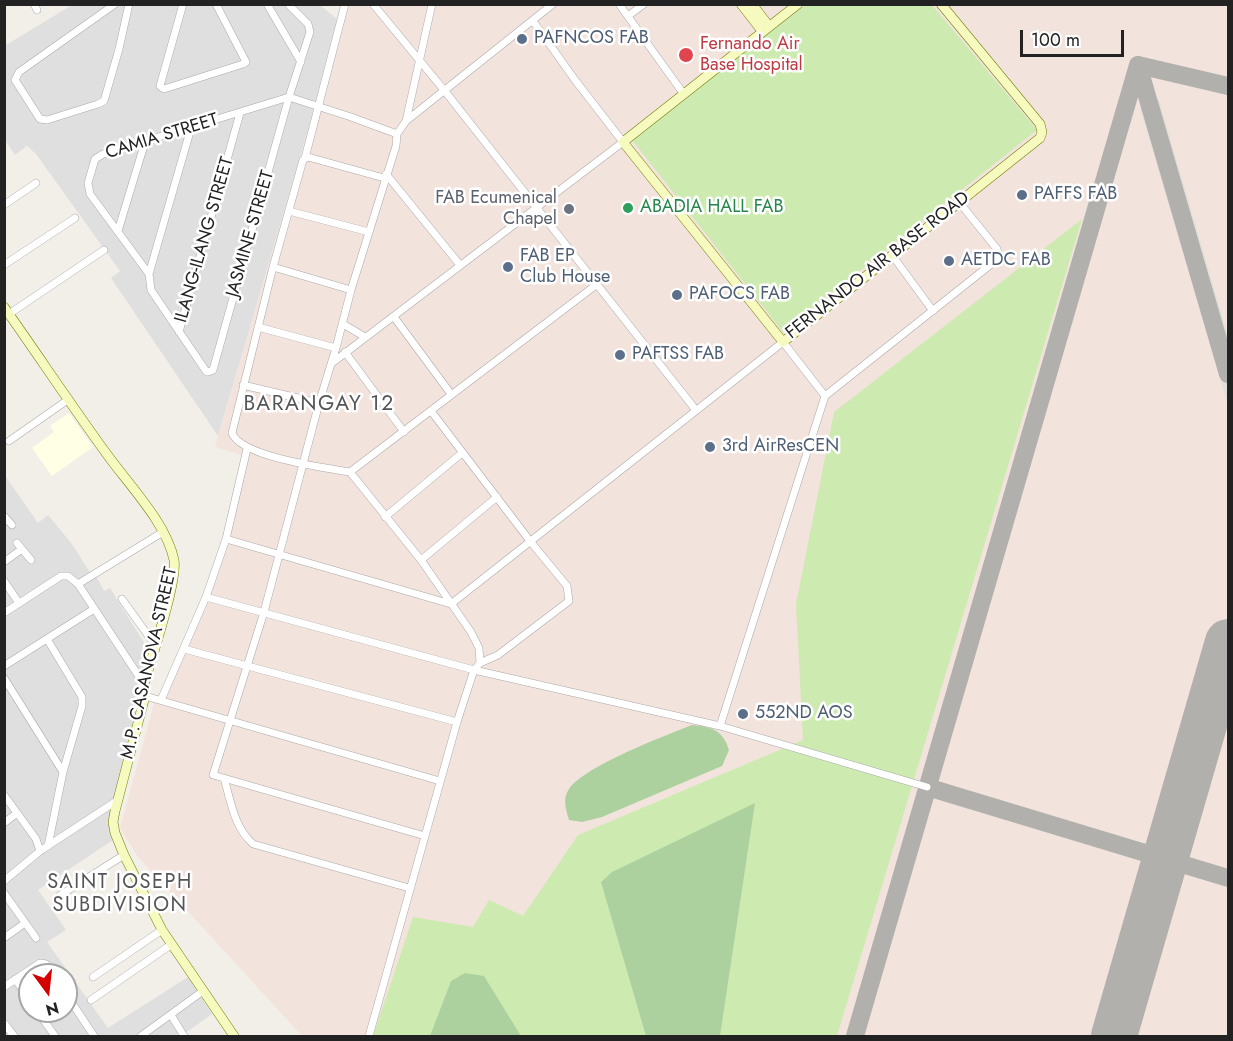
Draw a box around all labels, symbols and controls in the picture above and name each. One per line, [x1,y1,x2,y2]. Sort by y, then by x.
scale bar [1023,18,1126,56]
text: 100 m [1031,27,1080,53]
place label: PAFNCOS FAB [534,28,649,50]
marker: PAFNCOS FAB [515,32,529,46]
place label: Fernando Air Base Hospital [700,34,803,76]
marker: Fernando Air Base Hospital [677,46,695,64]
street label: CAMIA STREET [103,110,221,164]
street label: ILANG-ILANG STREET [171,155,239,325]
street label: JASMINE STREET [223,168,279,300]
place label: PAFFS FAB [1034,184,1117,206]
place label: FAB Ecumenical Chapel [435,188,557,230]
street label: FERNANDO AIR BASE ROAD [782,188,974,344]
marker: PAFFS FAB [1015,188,1029,202]
place label: ABADIA HALL FAB [640,197,783,219]
marker: ABADIA HALL FAB [621,201,635,215]
marker: FAB Ecumenical Chapel [562,202,576,216]
place label: FAB EP Club House [520,246,610,288]
place label: AETDC FAB [961,250,1051,272]
marker: AETDC FAB [942,254,956,268]
marker: FAB EP Club House [501,260,515,274]
place label: PAFOCS FAB [689,284,790,306]
marker: PAFOCS FAB [670,288,684,302]
place label: PAFTSS FAB [632,344,724,366]
marker: PAFTSS FAB [613,348,627,362]
district label: BARANGAY 12 [243,392,395,418]
place label: 3rd AirResCEN [722,436,839,458]
marker: 3rd AirResCEN [703,440,717,454]
street label: M.P. CASANOVA STREET [117,565,183,761]
place label: 552ND AOS [755,703,853,725]
marker: 552ND AOS [736,707,750,721]
district label: SAINT JOSEPH SUBDIVISION [47,871,193,918]
north arrow [18,963,78,1023]
text: N [43,996,61,1022]

